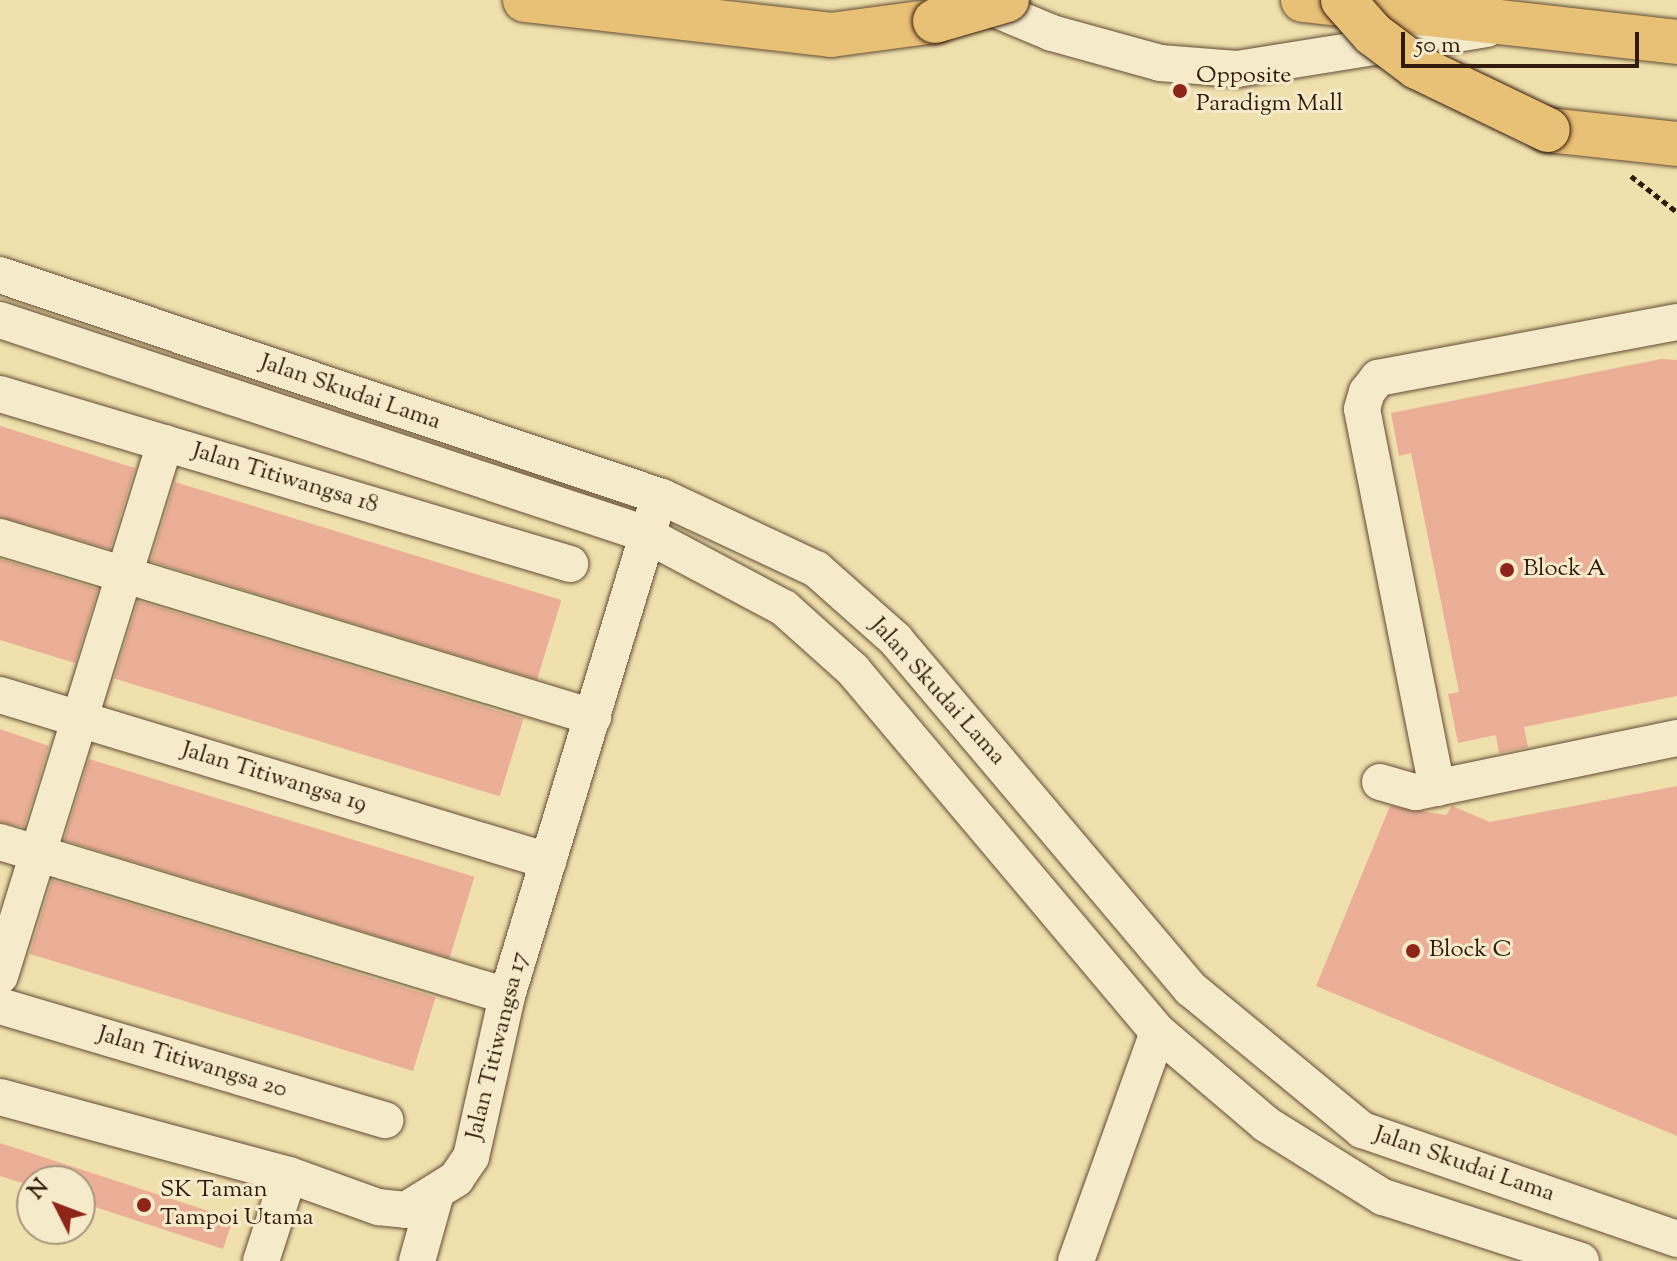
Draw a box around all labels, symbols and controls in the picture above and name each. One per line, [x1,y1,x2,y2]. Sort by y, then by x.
scale bar [1405,16,1643,66]
text: 50 m [1415,29,1461,63]
place label: Opposite Paradigm Mall [1196,63,1343,119]
marker: Opposite Paradigm Mall [1171,82,1189,100]
street label: Jalan Skudai Lama [256,349,444,437]
street label: Jalan Titiwangsa 18 [189,437,381,521]
place label: Block A [1523,556,1606,584]
marker: Block A [1498,561,1516,579]
street label: Jalan Skudai Lama [863,612,1011,772]
street label: Jalan Titiwangsa 19 [178,736,370,820]
place label: Block C [1429,937,1512,965]
marker: Block C [1404,942,1422,960]
street label: Jalan Titiwangsa 17 [461,949,535,1143]
street label: Jalan Titiwangsa 20 [94,1020,290,1106]
street label: Jalan Skudai Lama [1370,1121,1558,1209]
north arrow [16,1165,96,1245]
text: N [22,1173,57,1208]
place label: SK Taman Tampoi Utama [160,1177,314,1233]
marker: SK Taman Tampoi Utama [135,1196,153,1214]

